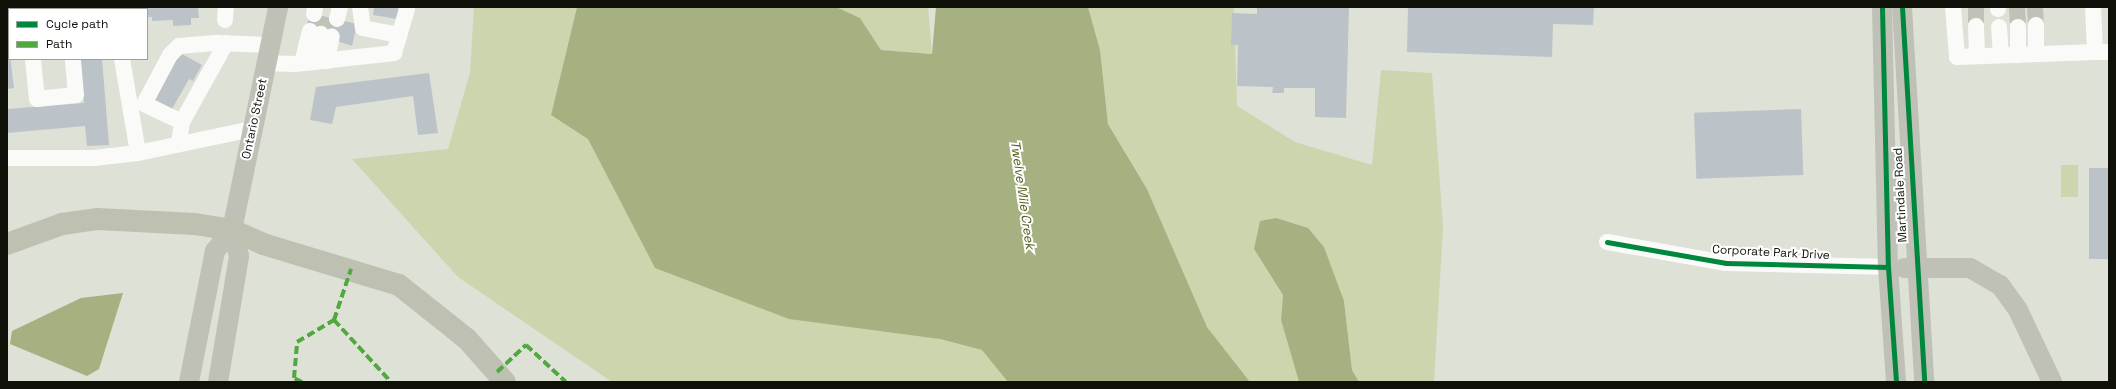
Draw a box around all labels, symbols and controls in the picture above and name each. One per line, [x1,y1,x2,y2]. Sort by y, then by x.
legend [8,8,148,60]
text: Cycle path [46,16,108,32]
text: Path [46,36,72,52]
street label: Ontario Street [239,77,271,161]
water label: Twelve Mile Creek [1007,140,1037,250]
street label: Martindale Road [1891,147,1911,243]
street label: Corporate Park Drive [1712,243,1830,263]

